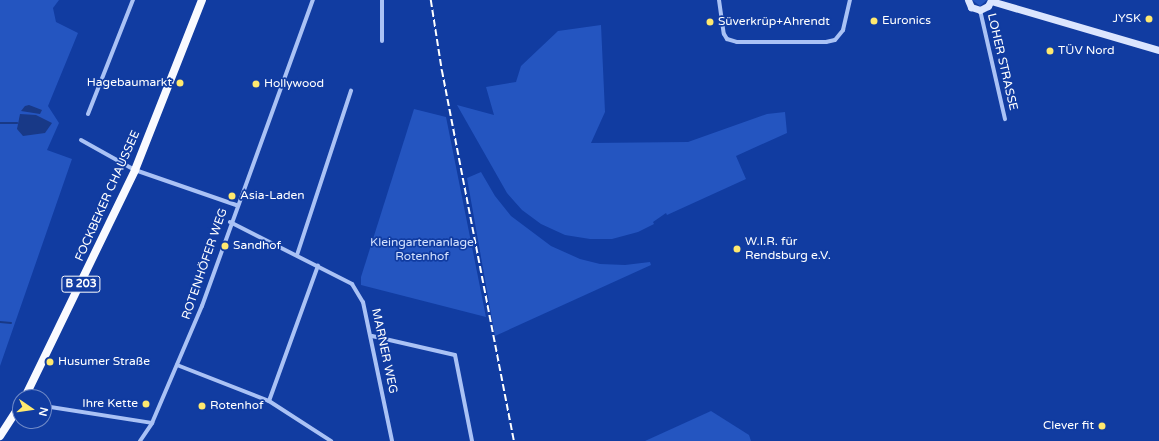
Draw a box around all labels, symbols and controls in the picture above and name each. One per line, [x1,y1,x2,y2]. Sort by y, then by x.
street label: LOHER STRASSE [984,12,1020,112]
place label: JYSK [1112,12,1141,26]
place label: Euronics [882,14,931,28]
marker: JYSK [1144,14,1154,24]
place label: Süverkrüp+Ahrendt [718,15,830,29]
marker: Euronics [869,16,879,26]
marker: Süverkrüp+Ahrendt [705,17,715,27]
place label: TÜV Nord [1058,44,1115,58]
marker: TÜV Nord [1045,46,1055,56]
place label: Hagebaumarkt [87,76,172,90]
place label: Hollywood [264,77,324,91]
marker: Hagebaumarkt [175,78,185,88]
marker: Hollywood [251,79,261,89]
street label: FOCKBEKER CHAUSSEE [73,128,143,264]
place label: Asia-Laden [240,189,305,203]
marker: Asia-Laden [227,191,237,201]
street label: ROTENHÖFER WEG [179,206,231,322]
place label: W.I.R. für Rendsburg e.V. [745,235,831,263]
park label: Kleingartenanlage Rotenhof [370,236,474,264]
place label: Sandhof [233,239,281,253]
marker: Sandhof [220,241,230,251]
marker: W.I.R. für Rendsburg e.V. [732,244,742,254]
road number: B 203 [61,275,101,293]
street label: MARNER WEG [368,307,400,395]
place label: Husumer Straße [58,355,150,369]
marker: Husumer Straße [45,357,55,367]
north arrow [12,389,52,429]
place label: Ihre Kette [82,397,138,411]
marker: Ihre Kette [141,399,151,409]
place label: Rotenhof [210,399,264,413]
marker: Rotenhof [197,401,207,411]
text: N [36,406,51,417]
place label: Clever fit [1043,419,1094,433]
marker: Clever fit [1097,421,1107,431]

